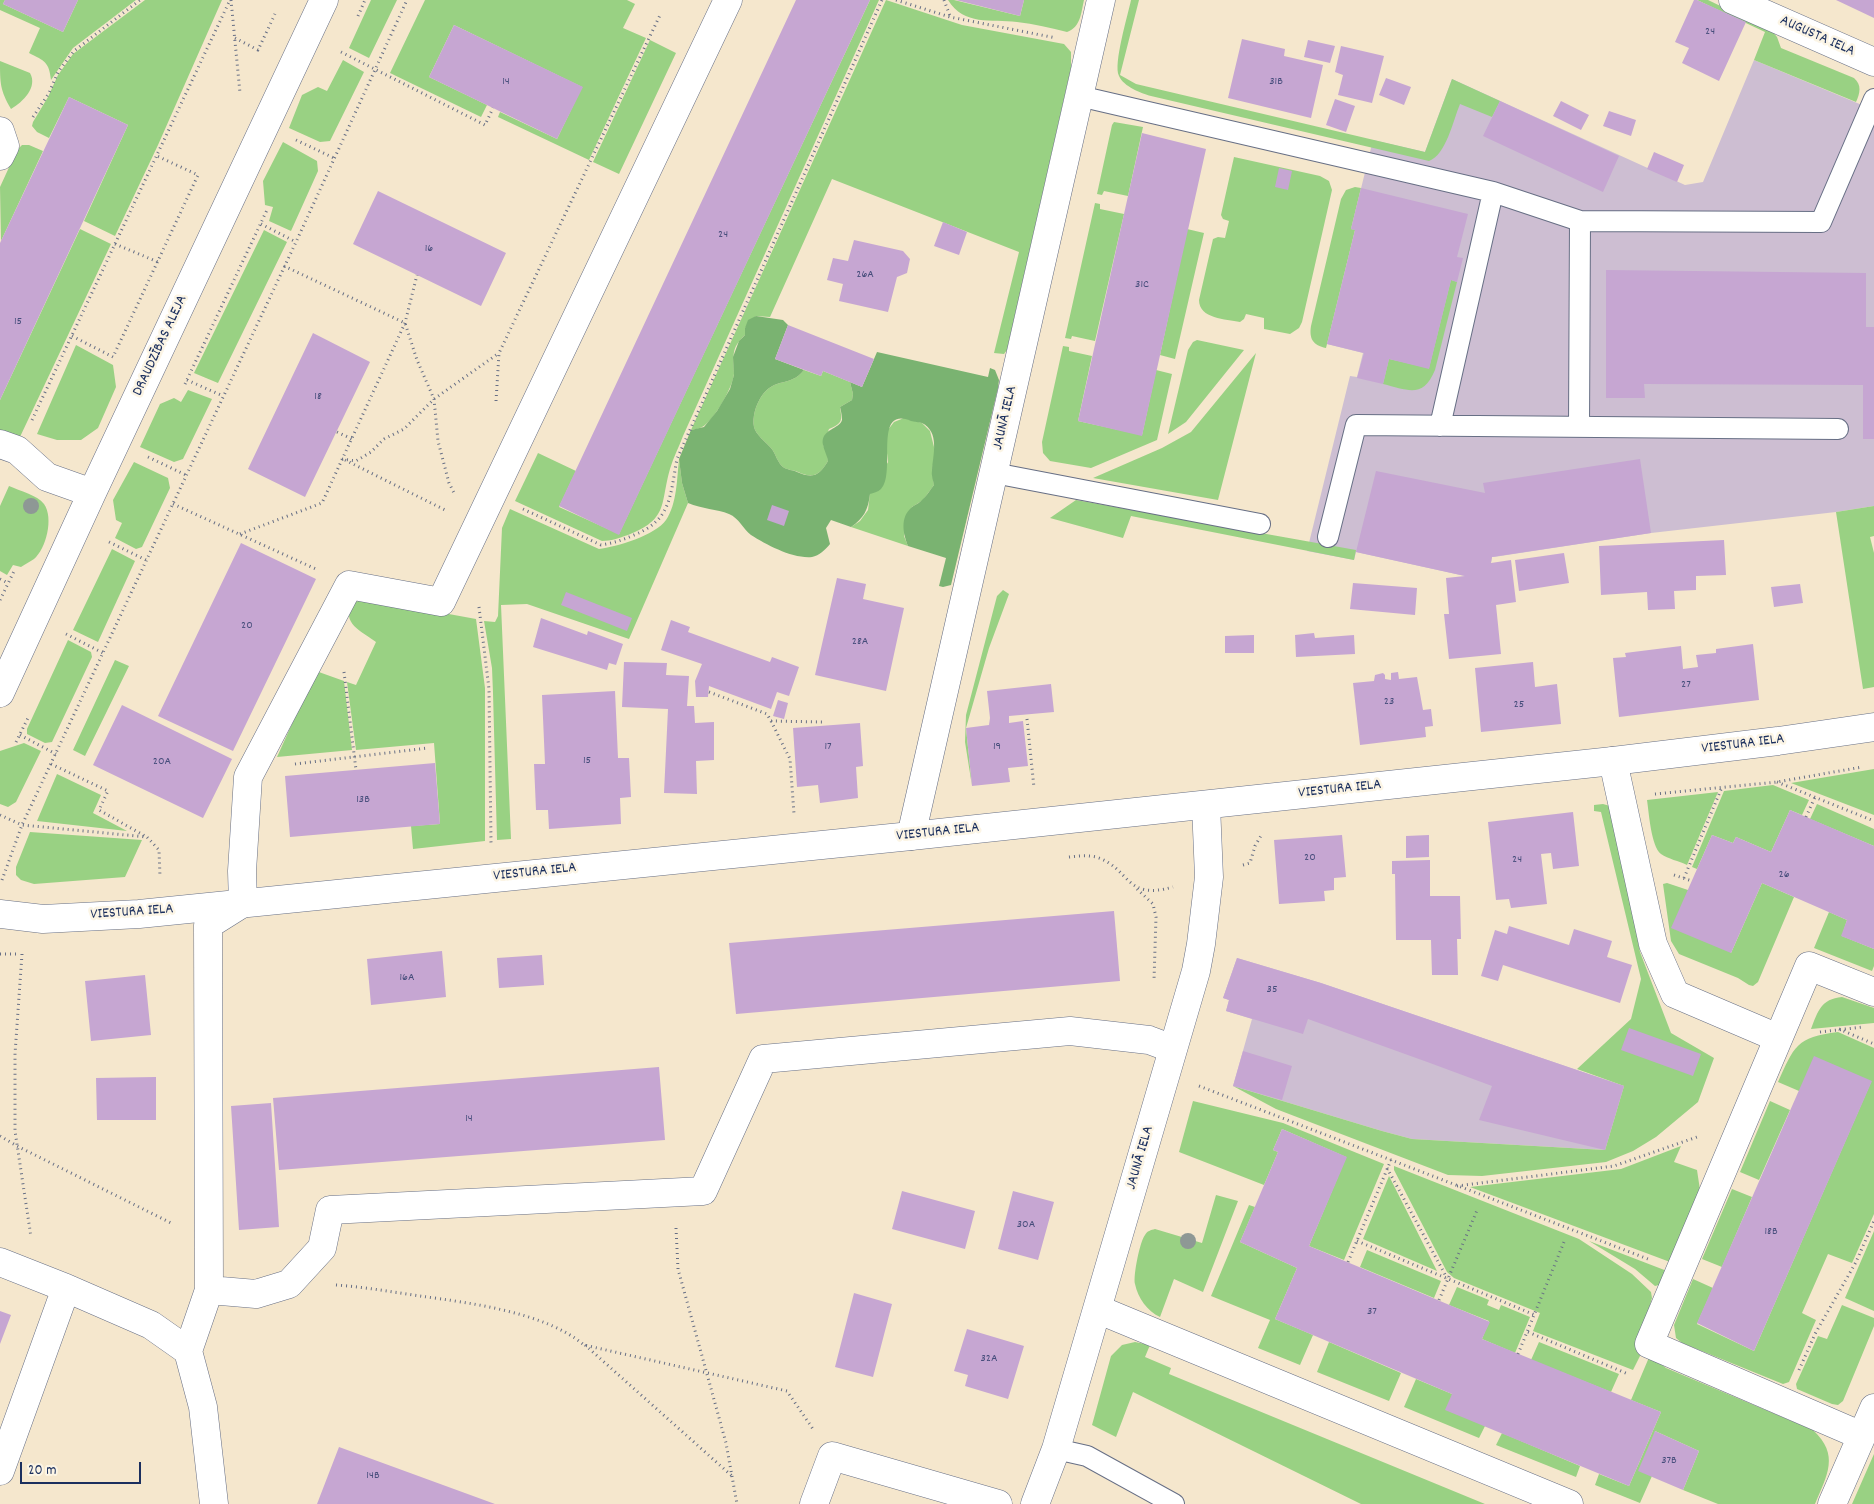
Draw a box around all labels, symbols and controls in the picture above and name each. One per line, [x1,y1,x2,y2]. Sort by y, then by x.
street label: AUGUSTA IELA [1777,12,1857,62]
house number: 24 [1705,25,1715,39]
house number: 14 [502,75,510,89]
house number: 31B [1269,75,1283,89]
house number: 24 [718,228,728,242]
house number: 16 [425,242,433,256]
house number: 26A [856,268,874,282]
house number: 31C [1135,278,1149,292]
street label: DRAUDZĪBAS ALEJA [130,293,192,399]
house number: 15 [14,315,22,329]
street label: JAUNĀ IELA [990,384,1022,452]
house number: 18 [314,390,322,404]
house number: 20 [241,619,253,633]
house number: 28A [852,635,868,649]
house number: 27 [1681,678,1691,692]
house number: 23 [1384,695,1394,709]
house number: 25 [1514,698,1524,712]
street label: VIESTURA IELA [1701,731,1785,759]
house number: 17 [824,740,832,754]
house number: 19 [993,740,1001,754]
house number: 15 [583,754,591,768]
house number: 20A [153,755,171,769]
street label: VIESTURA IELA [1298,777,1382,803]
house number: 13B [356,793,370,807]
street label: VIESTURA IELA [896,820,980,846]
house number: 20 [1304,851,1316,865]
house number: 24 [1512,853,1522,867]
street label: VIESTURA IELA [493,860,577,886]
house number: 26 [1778,868,1790,882]
street label: VIESTURA IELA [90,901,174,925]
house number: 16A [399,971,415,985]
house number: 35 [1267,983,1277,997]
house number: 14 [465,1112,473,1126]
street label: JAUNĀ IELA [1123,1124,1159,1192]
house number: 30A [1017,1218,1035,1232]
house number: 18B [1764,1225,1778,1239]
house number: 37 [1367,1305,1377,1319]
house number: 32A [980,1352,998,1366]
scale bar [22,1452,144,1484]
house number: 37B [1661,1454,1677,1468]
text: 20 m [28,1460,56,1482]
house number: 14B [366,1469,380,1483]

